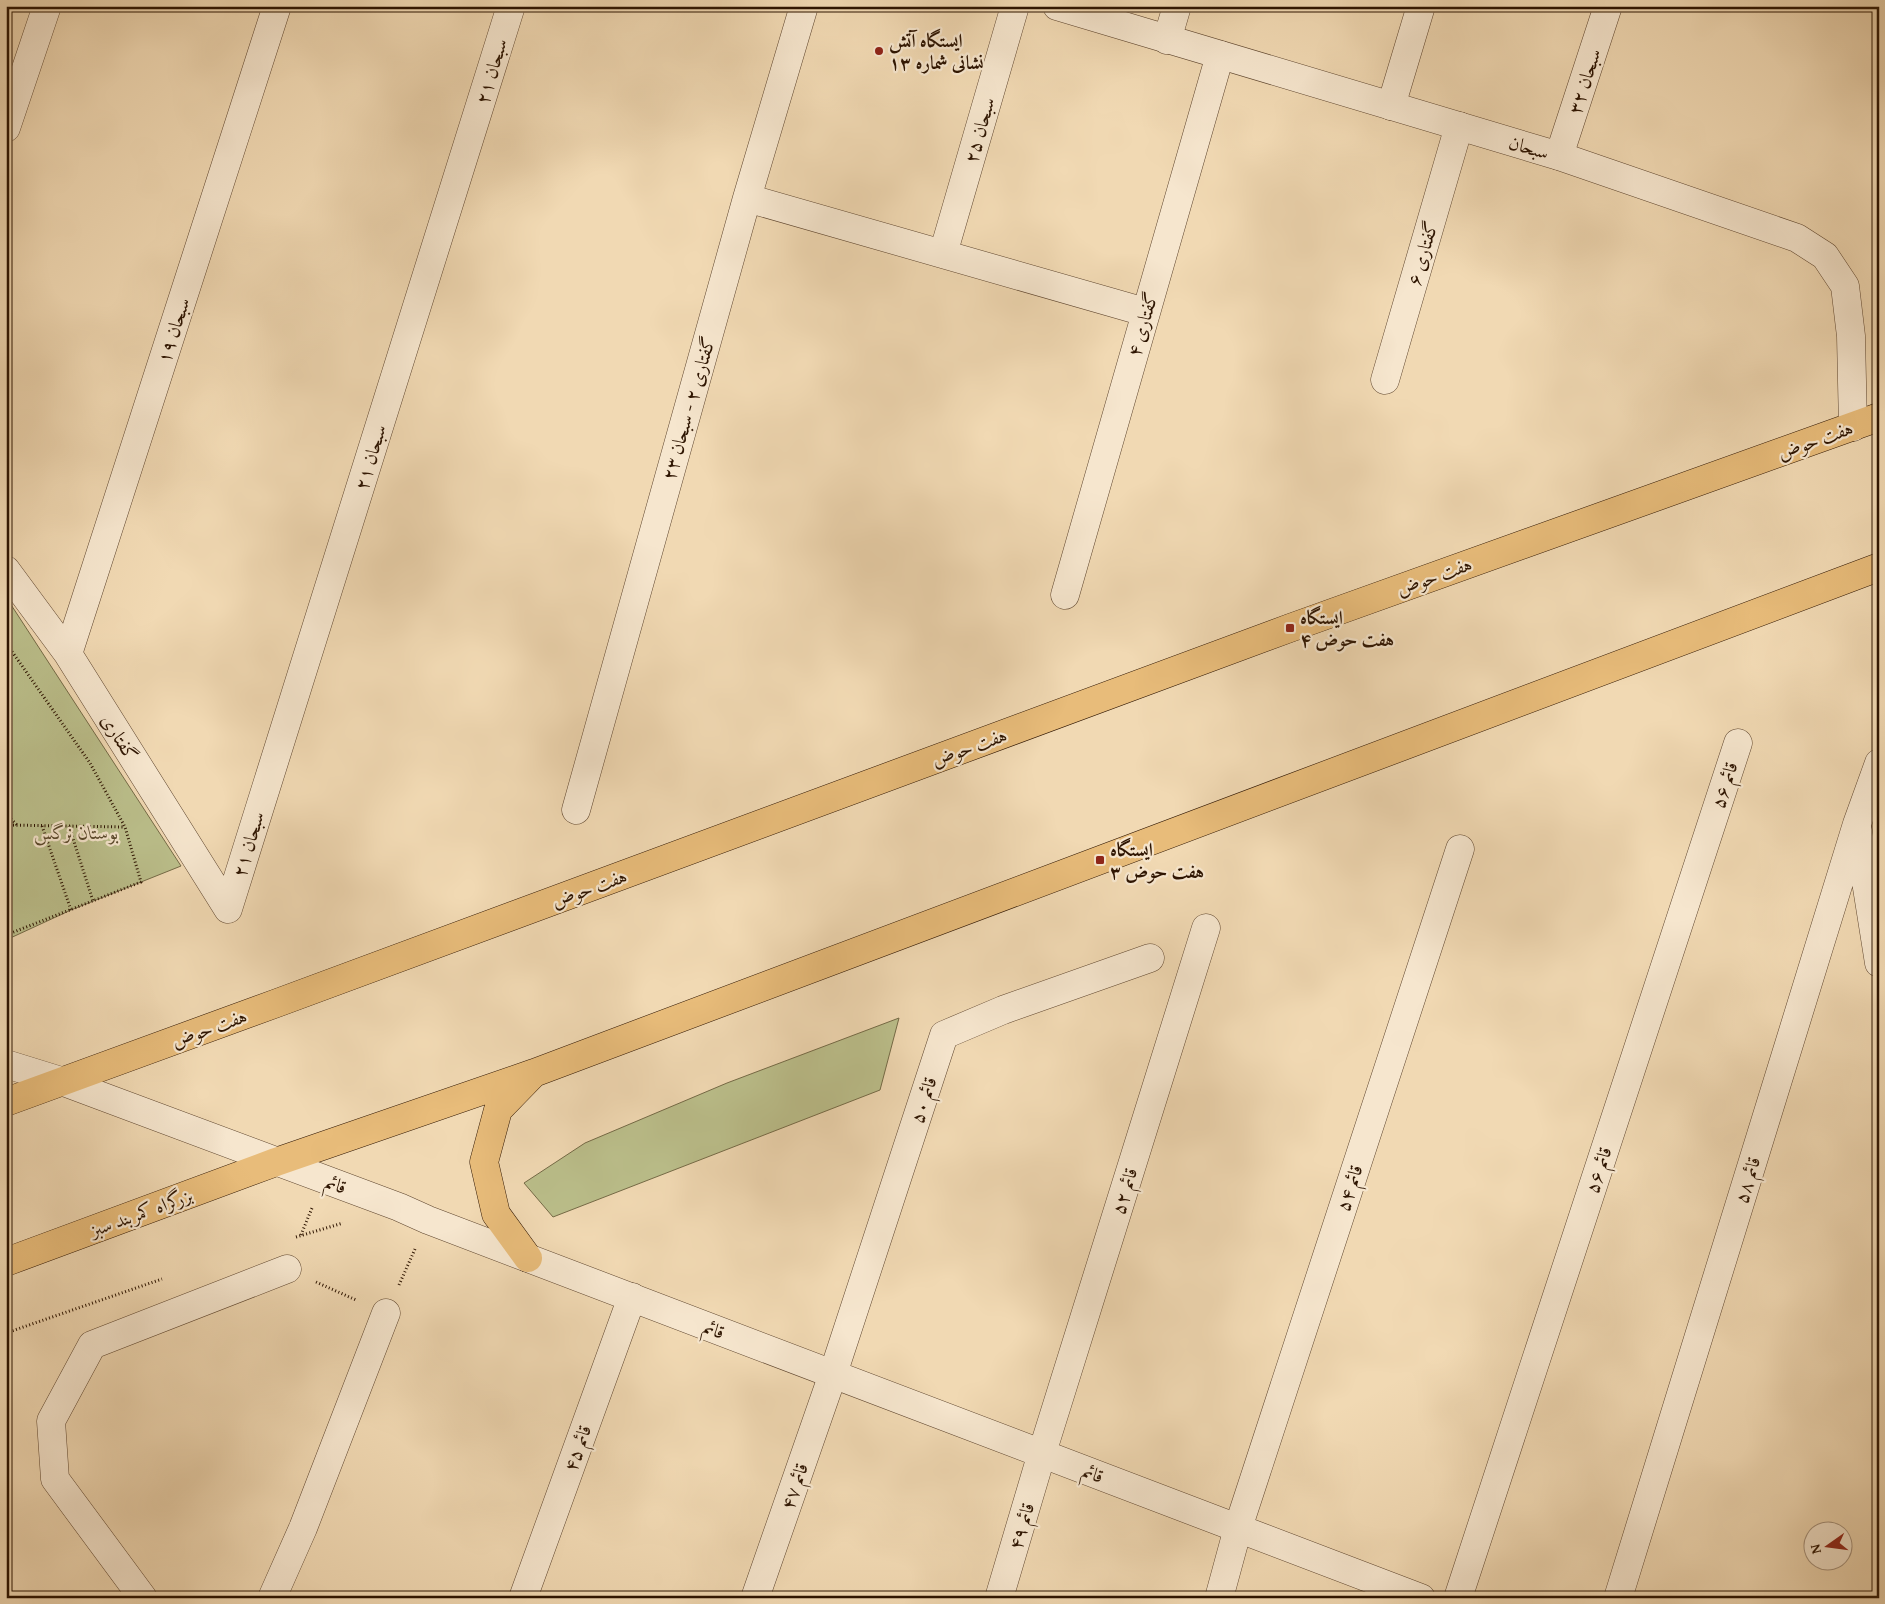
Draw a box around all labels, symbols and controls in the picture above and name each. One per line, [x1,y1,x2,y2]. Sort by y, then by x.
place label: ایستگاه آتش نشانی شماره ۱۳ [889,26,984,76]
street label: سبحان ۲۱ [468,35,514,107]
marker: ایستگاه آتش نشانی شماره ۱۳ [873,45,885,57]
street label: سبحان ۳۲ [1560,45,1608,117]
street label: سبحان ۲۵ [956,94,1002,166]
street label: سبحان [1506,128,1552,166]
street label: گفتاری ۶ [1399,217,1445,289]
street label: گفتاری ۴ [1119,288,1165,360]
street label: سبحان ۱۹ [149,294,197,366]
street label: گفتاری ۲ - سبحان ۲۳ [654,333,722,483]
street label: هفت حوض [1773,413,1857,467]
street label: سبحان ۲۱ [347,421,393,493]
street label: هفت حوض [1392,549,1476,603]
place label: ایستگاه هفت حوض ۴ [1300,603,1394,653]
marker: ایستگاه هفت حوض ۴ [1284,622,1296,634]
street label: گفتاری [95,708,145,766]
street label: هفت حوض [927,720,1011,774]
street label: قائم ۵۶ [1703,758,1748,813]
street label: سبحان ۲۱ [225,808,271,880]
park label: بوستان نرگس [33,818,119,846]
place label: ایستگاه هفت حوض ۳ [1110,835,1204,885]
marker: ایستگاه هفت حوض ۳ [1094,854,1106,866]
street label: هفت حوض [547,861,631,915]
street label: هفت حوض [167,1001,251,1055]
street label: قائم ۵۰ [902,1073,947,1128]
street label: قائم ۵۶ [1577,1143,1622,1198]
street label: قائم ۵۸ [1727,1153,1770,1208]
street label: قائم ۵۴ [1328,1161,1373,1216]
street label: قائم ۵۲ [1104,1164,1147,1219]
street label: قائم [320,1167,351,1204]
street label: بزرگراه کمربند سبز [84,1180,197,1244]
street label: قائم [698,1312,729,1349]
street label: قائم ۴۵ [556,1421,601,1476]
street label: قائم [1077,1456,1108,1493]
street label: قائم ۴۷ [773,1459,818,1514]
street label: قائم ۴۹ [1001,1499,1044,1554]
north arrow [1802,1522,1852,1572]
text: N [1804,1542,1826,1556]

